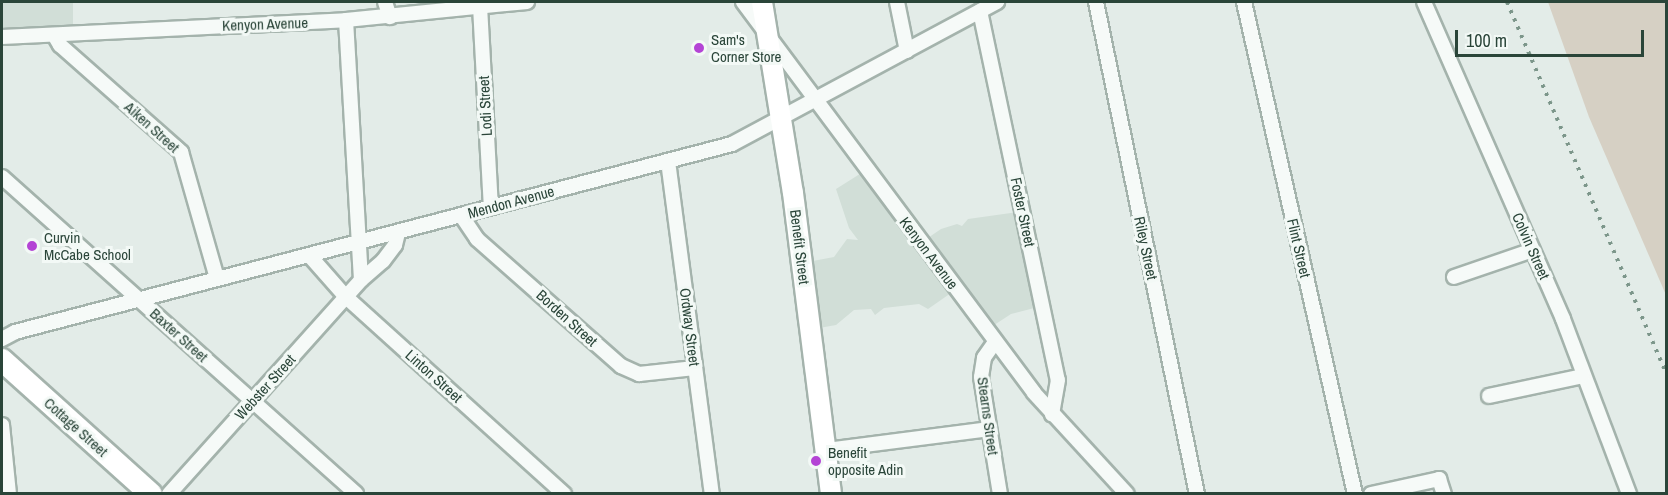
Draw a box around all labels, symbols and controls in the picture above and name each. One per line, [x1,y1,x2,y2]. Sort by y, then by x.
street label: Kenyon Avenue [221,13,309,35]
scale bar [1458,18,1647,56]
text: 100 m [1466,28,1507,53]
place label: Sam's Corner Store [711,30,781,65]
marker: Sam's Corner Store [692,41,706,55]
street label: Lodi Street [474,75,496,137]
street label: Aiken Street [121,98,183,156]
street label: Foster Street [1007,176,1039,248]
street label: Mendon Avenue [466,182,556,222]
street label: Benefit Street [786,209,814,285]
street label: Colvin Street [1508,210,1554,282]
street label: Kenyon Avenue [896,213,962,293]
street label: Riley Street [1131,215,1161,281]
street label: Flint Street [1283,217,1315,279]
place label: Curvin McCabe School [44,228,131,263]
marker: Curvin McCabe School [25,239,39,253]
street label: Borden Street [533,286,601,350]
street label: Ordway Street [676,287,704,367]
street label: Baxter Street [146,304,212,366]
street label: Linton Street [402,346,466,406]
street label: Webster Street [231,351,299,423]
street label: Stearns Street [974,376,1002,456]
street label: Cottage Street [41,394,111,460]
place label: Benefit opposite Adin [828,443,904,478]
marker: Benefit opposite Adin [809,454,823,468]

